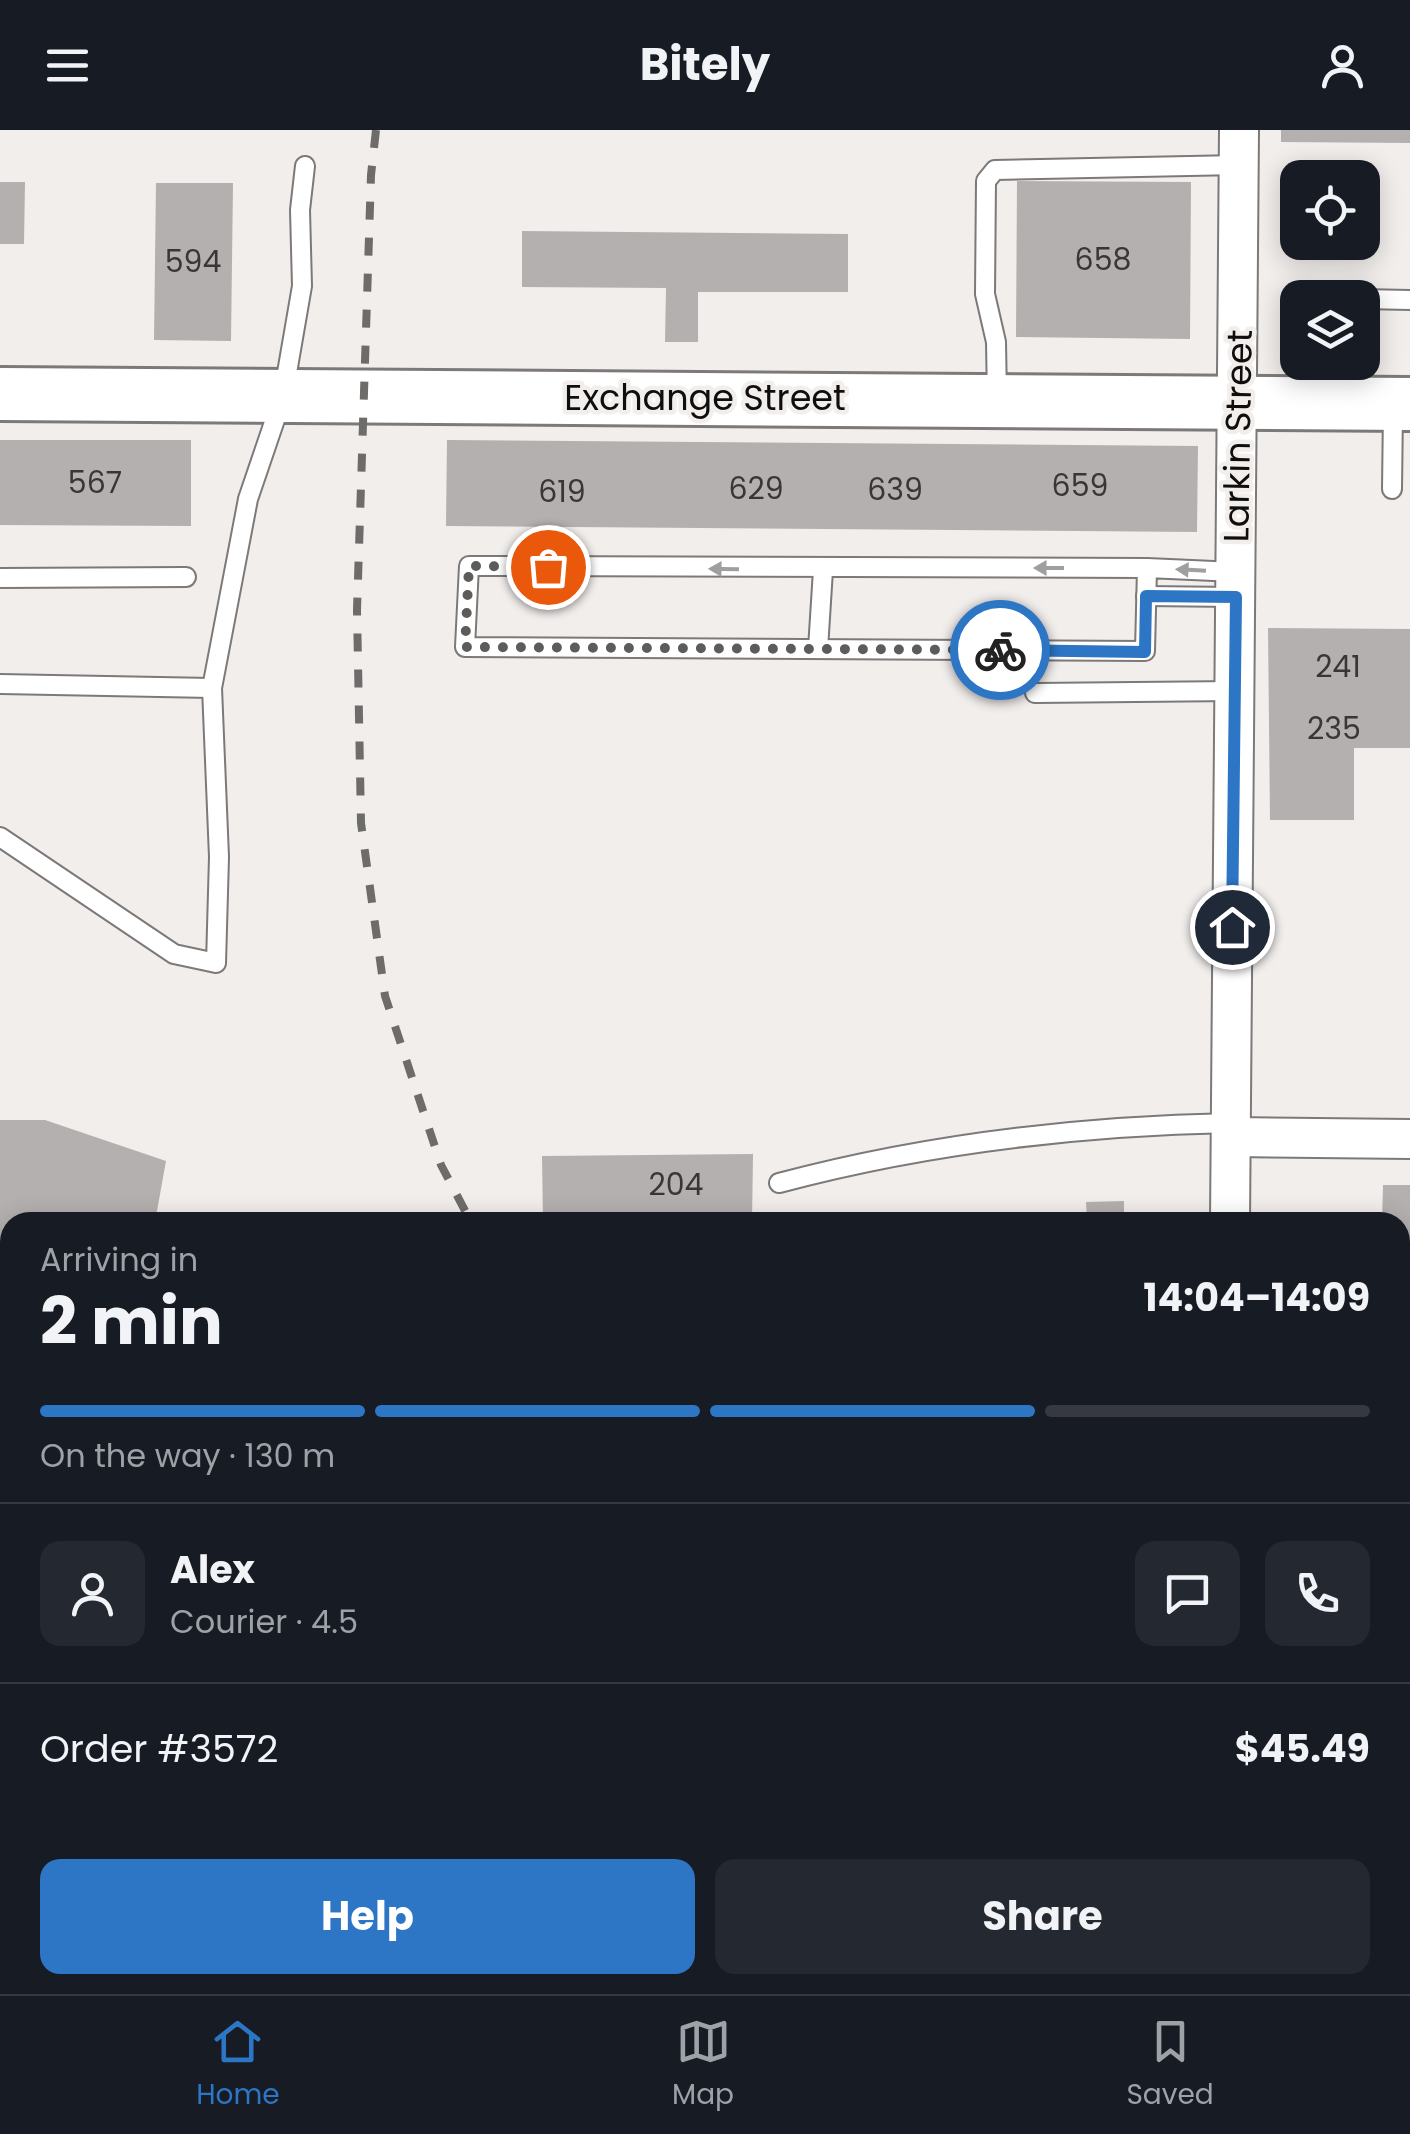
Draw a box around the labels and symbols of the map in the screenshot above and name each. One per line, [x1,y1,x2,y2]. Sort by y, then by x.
house number: 658 [1075,238,1131,281]
house number: 594 [165,240,221,283]
street label: Larkin Street [1211,329,1264,543]
street label: Exchange Street [564,373,846,422]
house number: 567 [68,461,122,504]
house number: 659 [1052,464,1108,507]
house number: 629 [728,467,784,510]
house number: 639 [867,468,923,511]
house number: 619 [538,470,586,513]
pin [506,525,591,610]
one-way arrow [708,561,740,577]
one-way arrow [1033,561,1065,577]
one-way arrow [1175,562,1207,578]
courier [950,600,1050,700]
house number: 241 [1315,645,1361,688]
house number: 235 [1307,707,1361,750]
pin [1190,885,1275,970]
house number: 204 [649,1163,703,1206]

